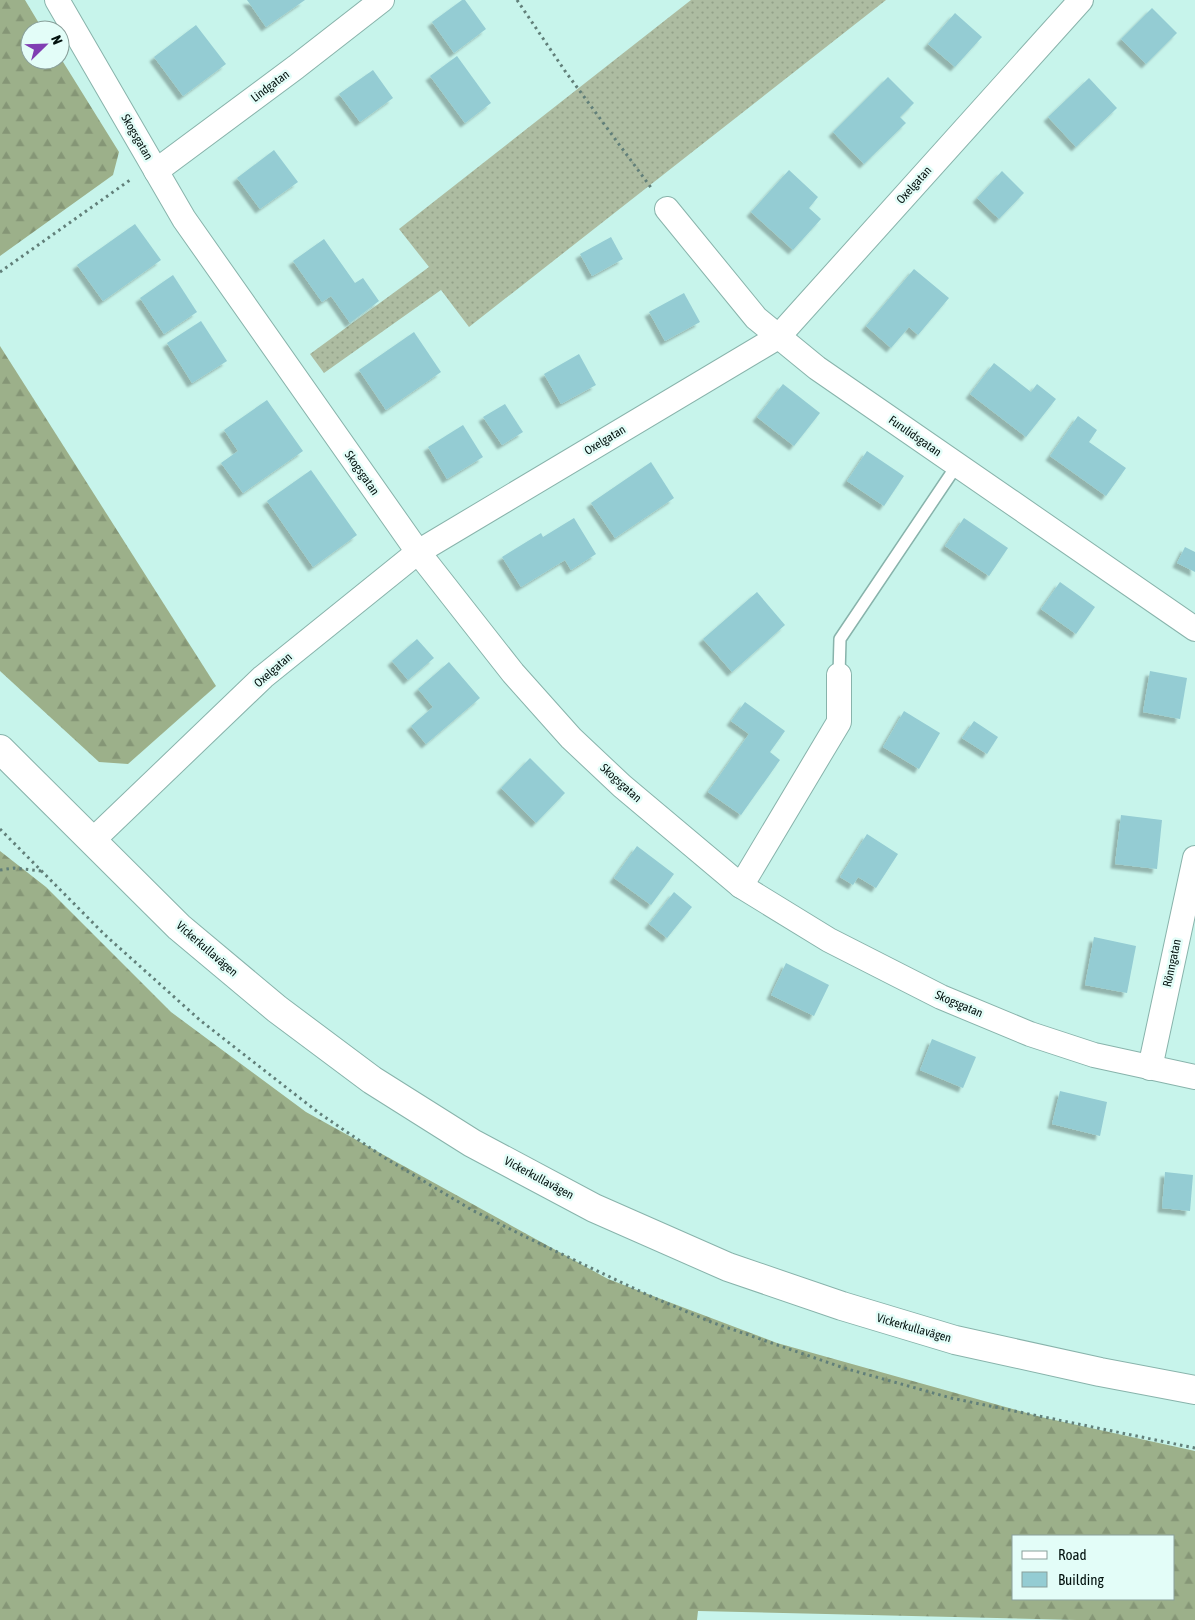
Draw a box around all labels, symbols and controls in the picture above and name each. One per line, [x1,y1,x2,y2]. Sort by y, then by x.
north arrow [20,20,70,70]
text: N [48,33,66,47]
street label: Lindgatan [248,67,292,105]
street label: Skogsgatan [118,112,156,162]
street label: Oxelgatan [894,163,934,207]
street label: Furulidsgatan [886,413,944,459]
street label: Oxelgatan [582,422,628,458]
street label: Skogsgatan [342,448,382,498]
street label: Oxelgatan [251,650,295,690]
street label: Skogsgatan [598,761,644,805]
street label: Vickerkullavägen [173,919,241,979]
street label: Rönngatan [1160,938,1184,988]
street label: Skogsgatan [933,988,985,1020]
street label: Vickerkullavägen [502,1154,576,1202]
street label: Vickerkullavägen [875,1311,953,1345]
legend [1012,1535,1175,1600]
text: Road [1058,1546,1087,1563]
text: Building [1058,1571,1104,1588]

